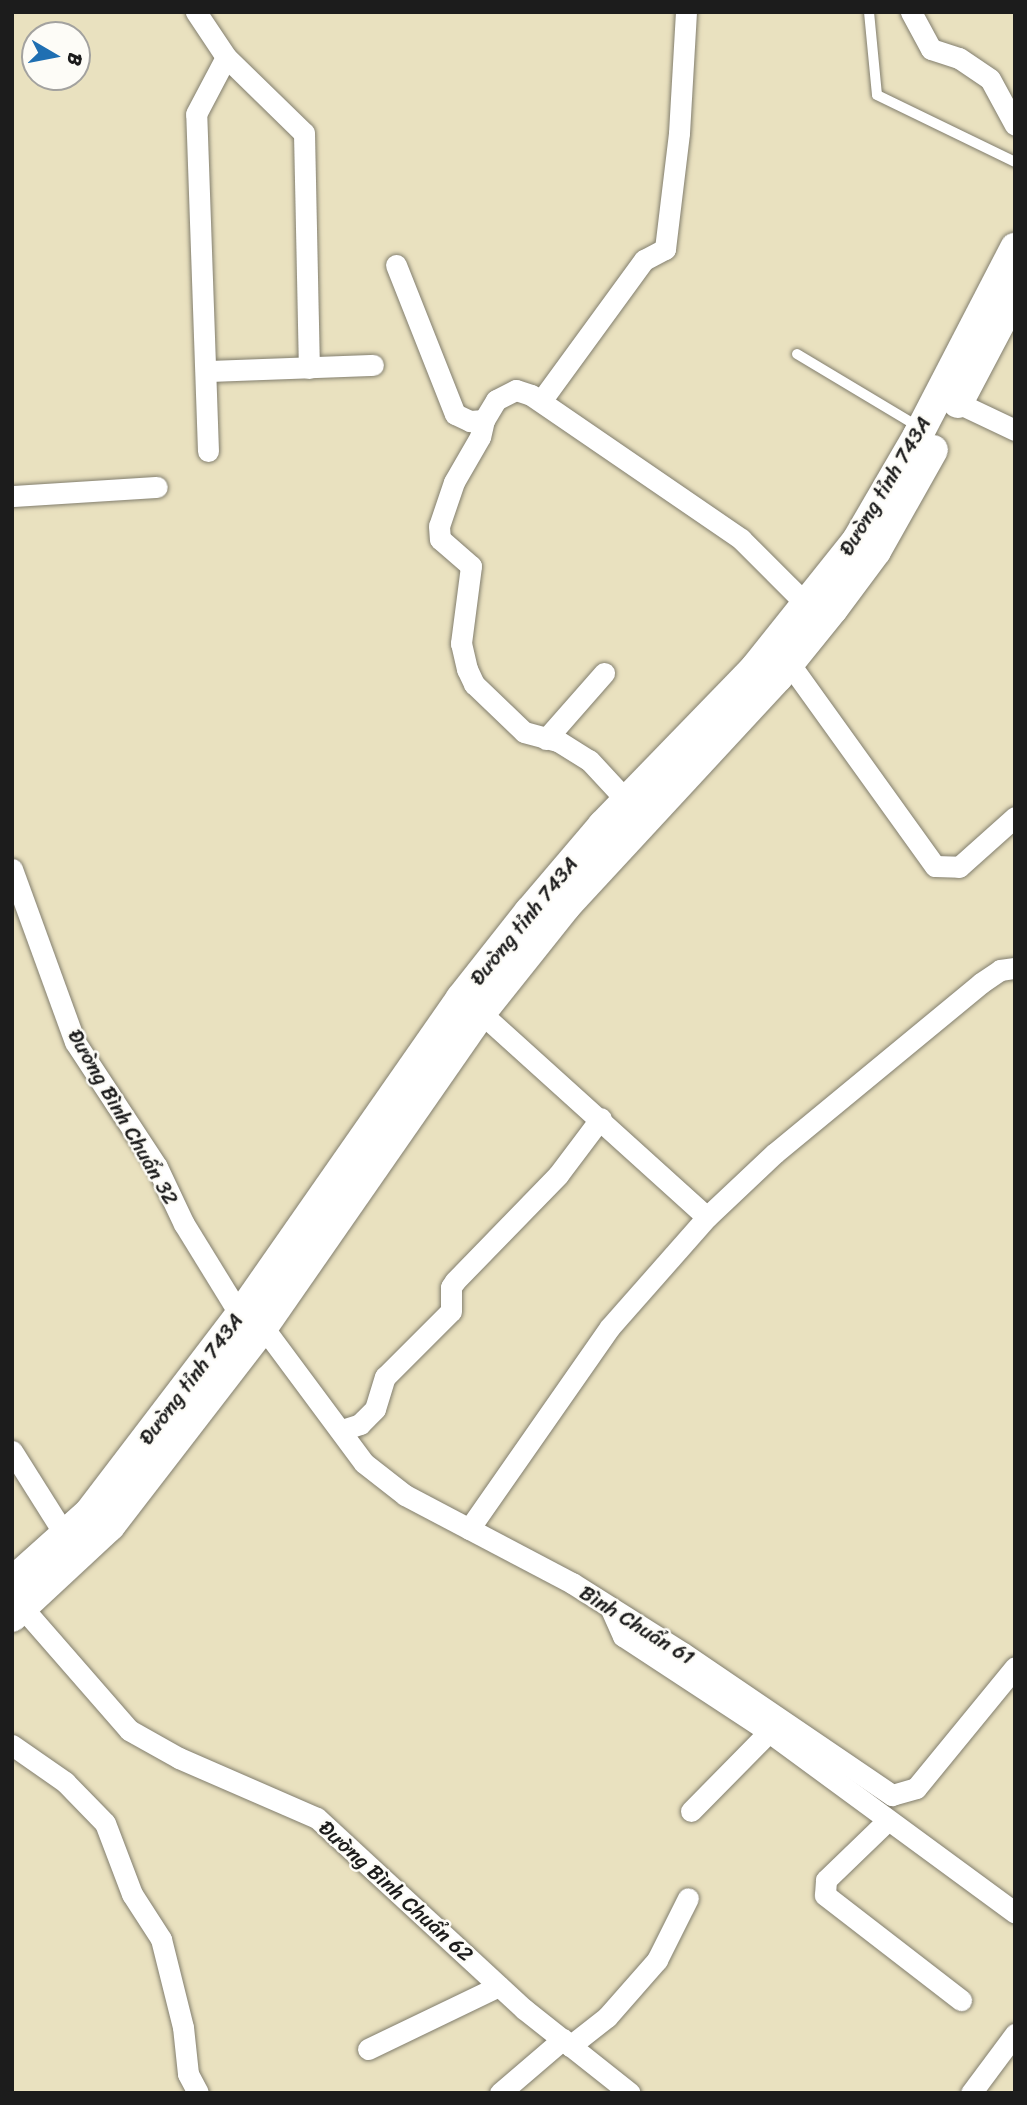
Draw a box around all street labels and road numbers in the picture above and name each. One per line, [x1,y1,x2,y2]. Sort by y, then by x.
street label: Đường tỉnh 743A [833,412,937,560]
street label: Đường tỉnh 743A [464,851,584,991]
street label: Đường Bình Chuẩn 32 [62,1025,184,1209]
street label: Đường tỉnh 743A [133,1308,249,1450]
street label: Bình Chuẩn 61 [575,1580,699,1670]
street label: Đường Bình Chuẩn 62 [314,1815,478,1967]

